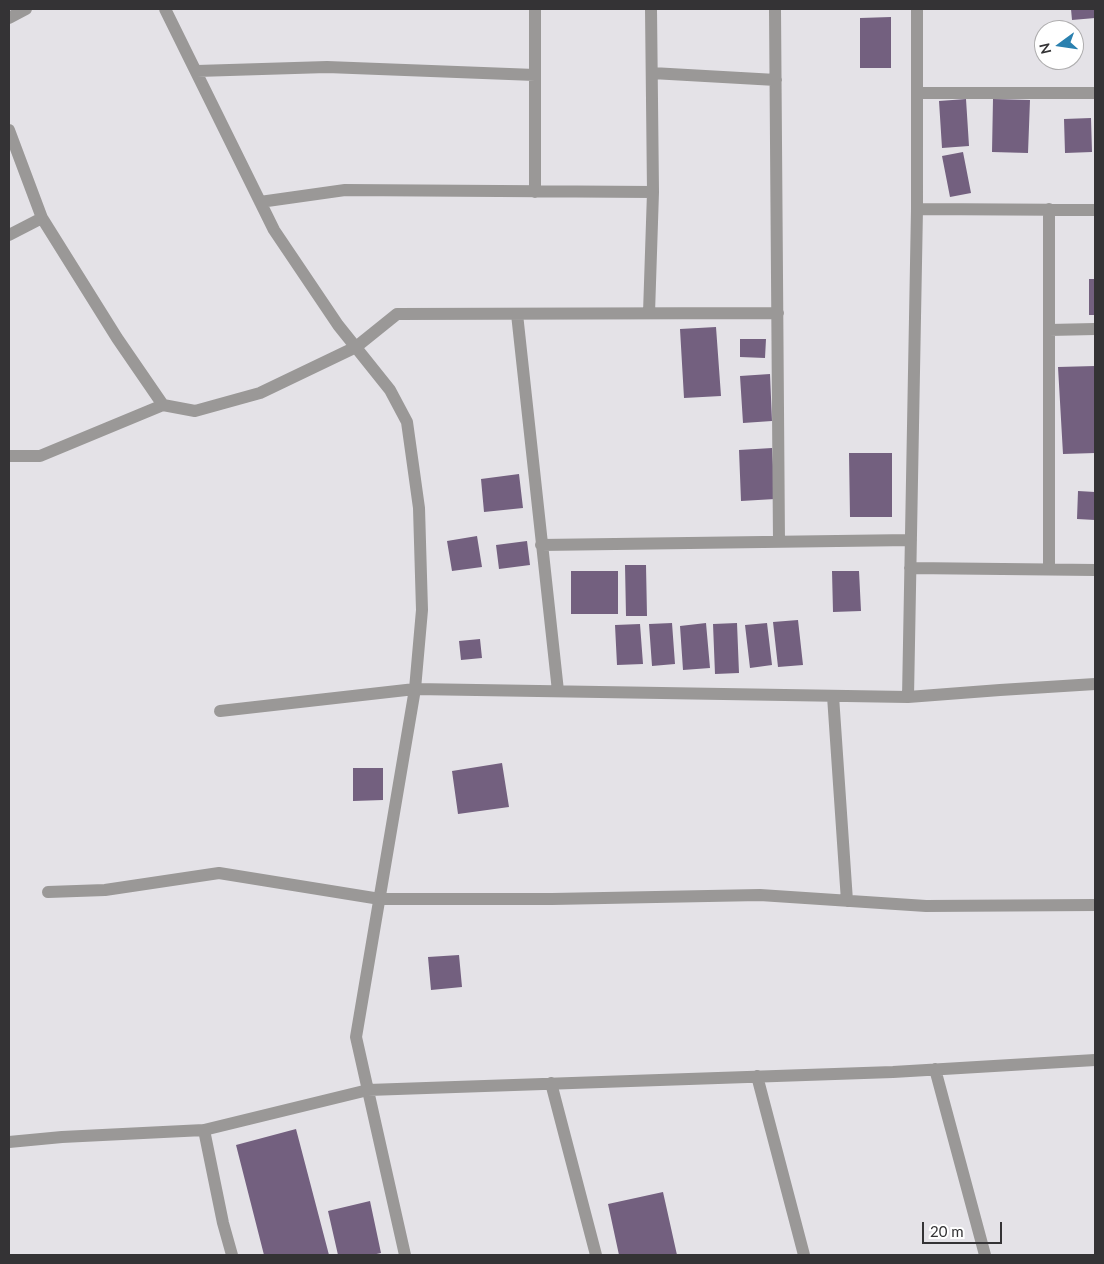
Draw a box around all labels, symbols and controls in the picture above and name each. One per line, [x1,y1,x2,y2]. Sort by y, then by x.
north arrow [1034,20,1084,70]
text: N [1035,41,1054,56]
scale bar [924,1212,1004,1244]
text: 20 m [930,1222,964,1240]

